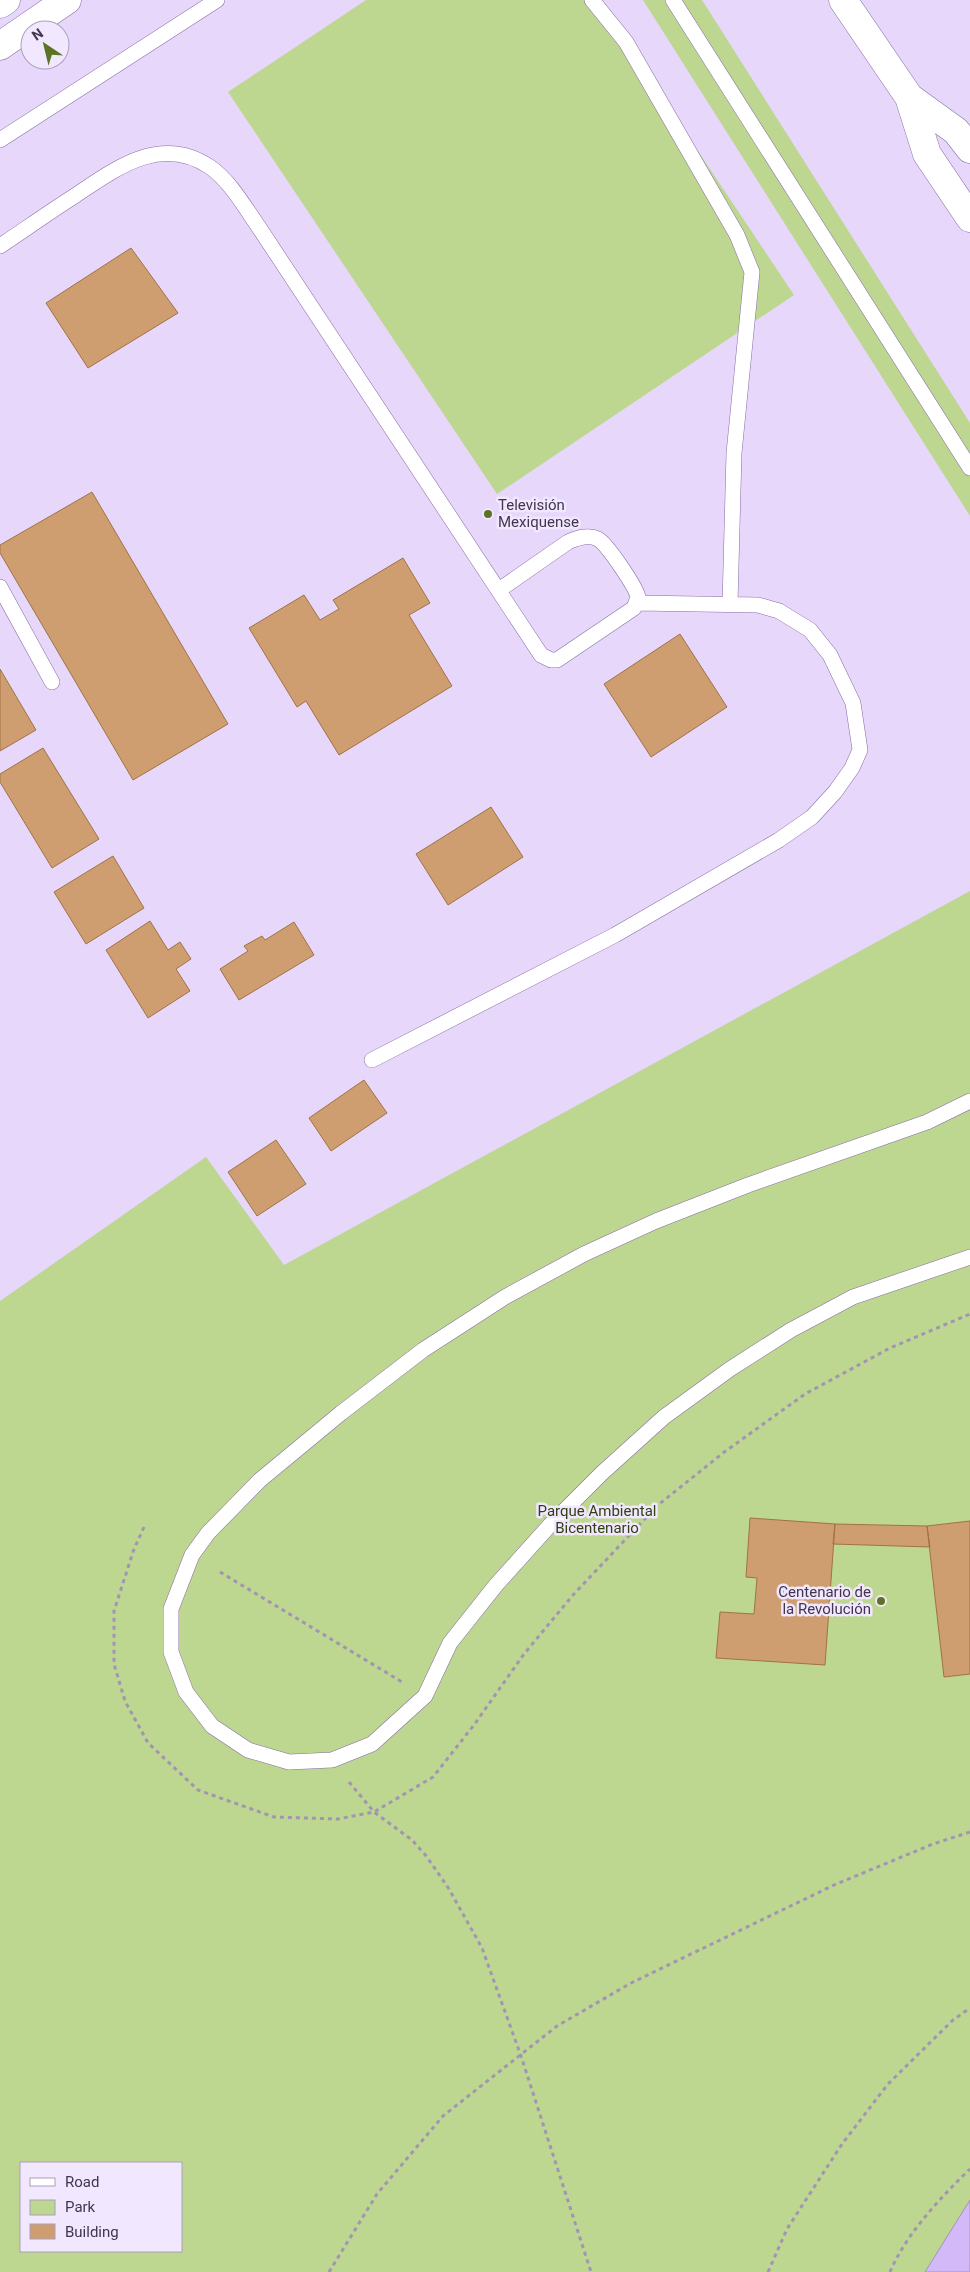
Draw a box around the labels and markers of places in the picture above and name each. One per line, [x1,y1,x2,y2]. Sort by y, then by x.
place label: Televisión Mexiquense [498,496,579,531]
marker: Televisión Mexiquense [482,508,494,520]
place label: Centenario de la Revolución [778,1583,871,1618]
marker: Centenario de la Revolución [875,1595,887,1607]

